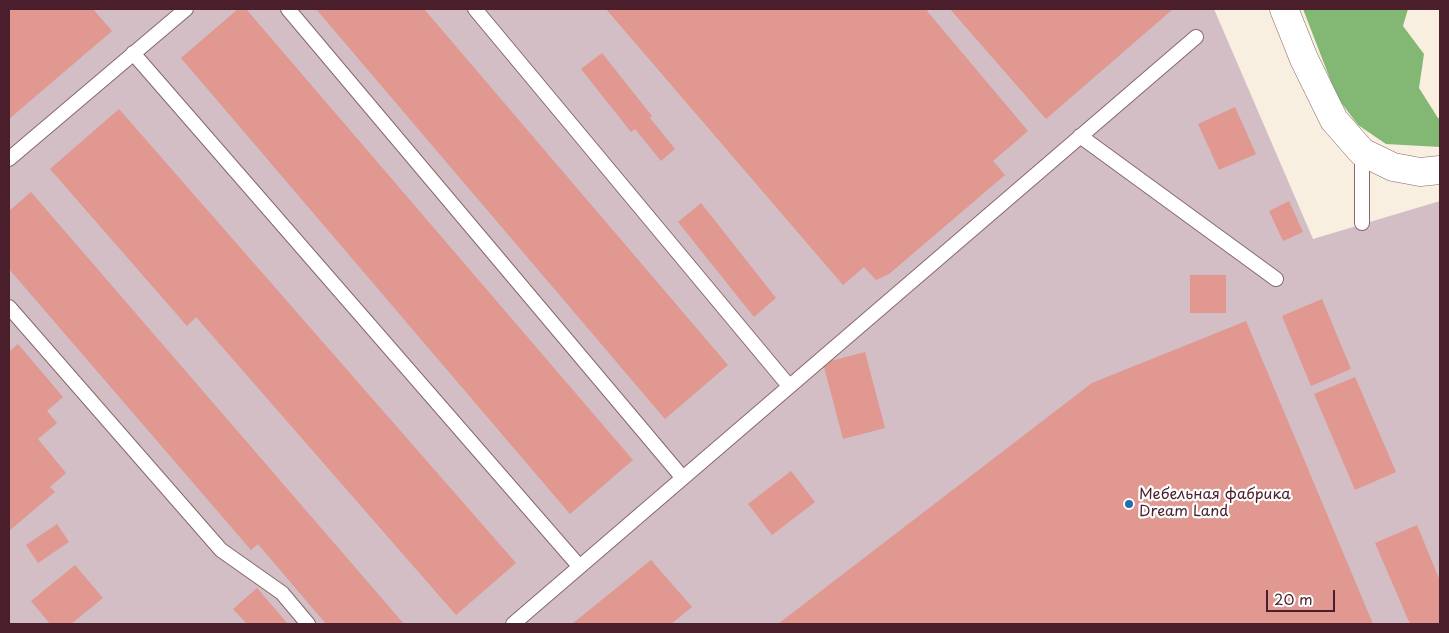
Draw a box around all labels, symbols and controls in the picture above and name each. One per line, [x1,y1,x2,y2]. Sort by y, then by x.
place label: Мебельная фабрика Dream Land [1139,486,1291,521]
marker: Мебельная фабрика Dream Land [1123,498,1135,510]
scale bar [1269,580,1338,612]
text: 20 m [1274,587,1313,610]

